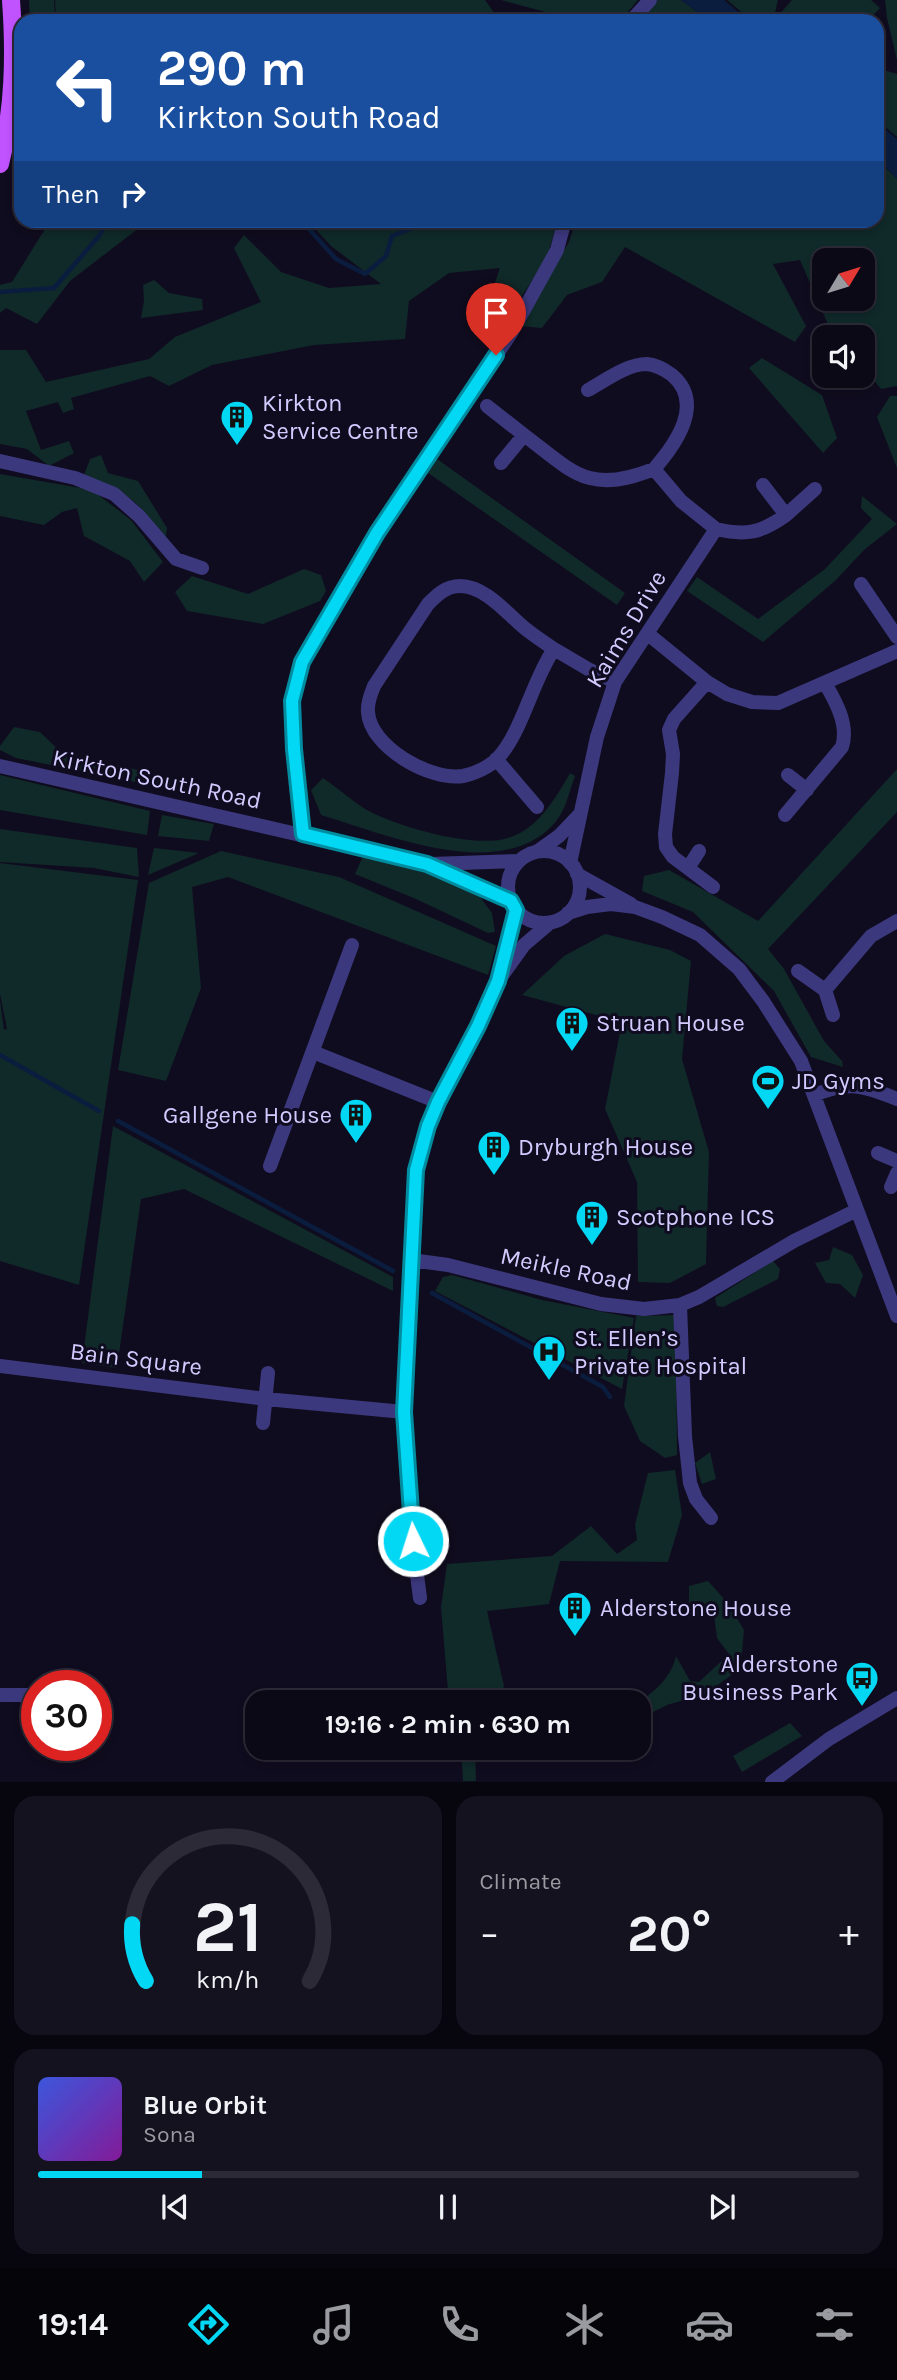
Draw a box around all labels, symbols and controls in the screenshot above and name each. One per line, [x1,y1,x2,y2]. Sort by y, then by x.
text: 290 m [157,40,306,97]
icon: left [42,42,133,133]
text: Kirkton South Road [157,99,441,136]
icon: right [114,175,152,213]
text: Then [42,179,100,210]
north arrow [812,248,875,312]
map controls [812,248,875,388]
pin [466,283,526,355]
icon: arrive [477,294,515,332]
button: sound [812,325,875,388]
place label: Kirkton Service Centre [262,389,419,445]
building icon: Kirkton Service Centre [218,398,256,447]
street label: Kaims Drive [580,565,672,693]
street label: Kirkton South Road [50,743,264,815]
building icon: Struan House [553,1004,591,1053]
place label: Struan House [596,1009,745,1037]
sports icon: JD Gyms [749,1062,787,1111]
place label: JD Gyms [792,1067,885,1095]
building icon: Gallgene House [337,1096,375,1145]
place label: Gallgene House [163,1101,332,1129]
building icon: Dryburgh House [475,1128,513,1177]
place label: Dryburgh House [518,1133,693,1161]
building icon: Scotphone ICS [573,1198,611,1247]
place label: Scotphone ICS [616,1203,775,1231]
street label: Meikle Road [498,1241,634,1297]
place label: St. Ellen’s Private Hospital [574,1324,747,1380]
hospital icon: St. Ellen’s Private Hospital [530,1333,568,1382]
street label: Bain Square [68,1337,204,1381]
position arrow [376,1504,450,1578]
building icon: Alderstone House [556,1589,594,1638]
place label: Alderstone House [600,1594,792,1622]
place label: Alderstone Business Park [682,1650,838,1706]
bus stop icon: Alderstone Business Park [843,1659,881,1708]
speed limit sign: 30 [21,1670,112,1761]
text: 19:16 · 2 min · 630 m [325,1709,571,1740]
text: Climate [480,1868,562,1895]
text: 21 [193,1885,263,1970]
text: 20° [627,1903,712,1964]
text: − [480,1911,499,1956]
text: + [839,1911,859,1956]
text: km/h [196,1965,259,1994]
text: Blue Orbit [143,2090,267,2121]
text: Sona [143,2121,196,2148]
icon: previous [156,2188,194,2226]
icon: pause [429,2188,467,2226]
icon: next [703,2188,741,2226]
icon: directions [184,2300,233,2349]
icon: music [309,2300,358,2349]
icon: phone [435,2300,484,2349]
icon: climate [560,2300,609,2349]
icon: car [685,2300,734,2349]
icon: filters [810,2300,859,2349]
text: 19:14 [38,2306,108,2343]

